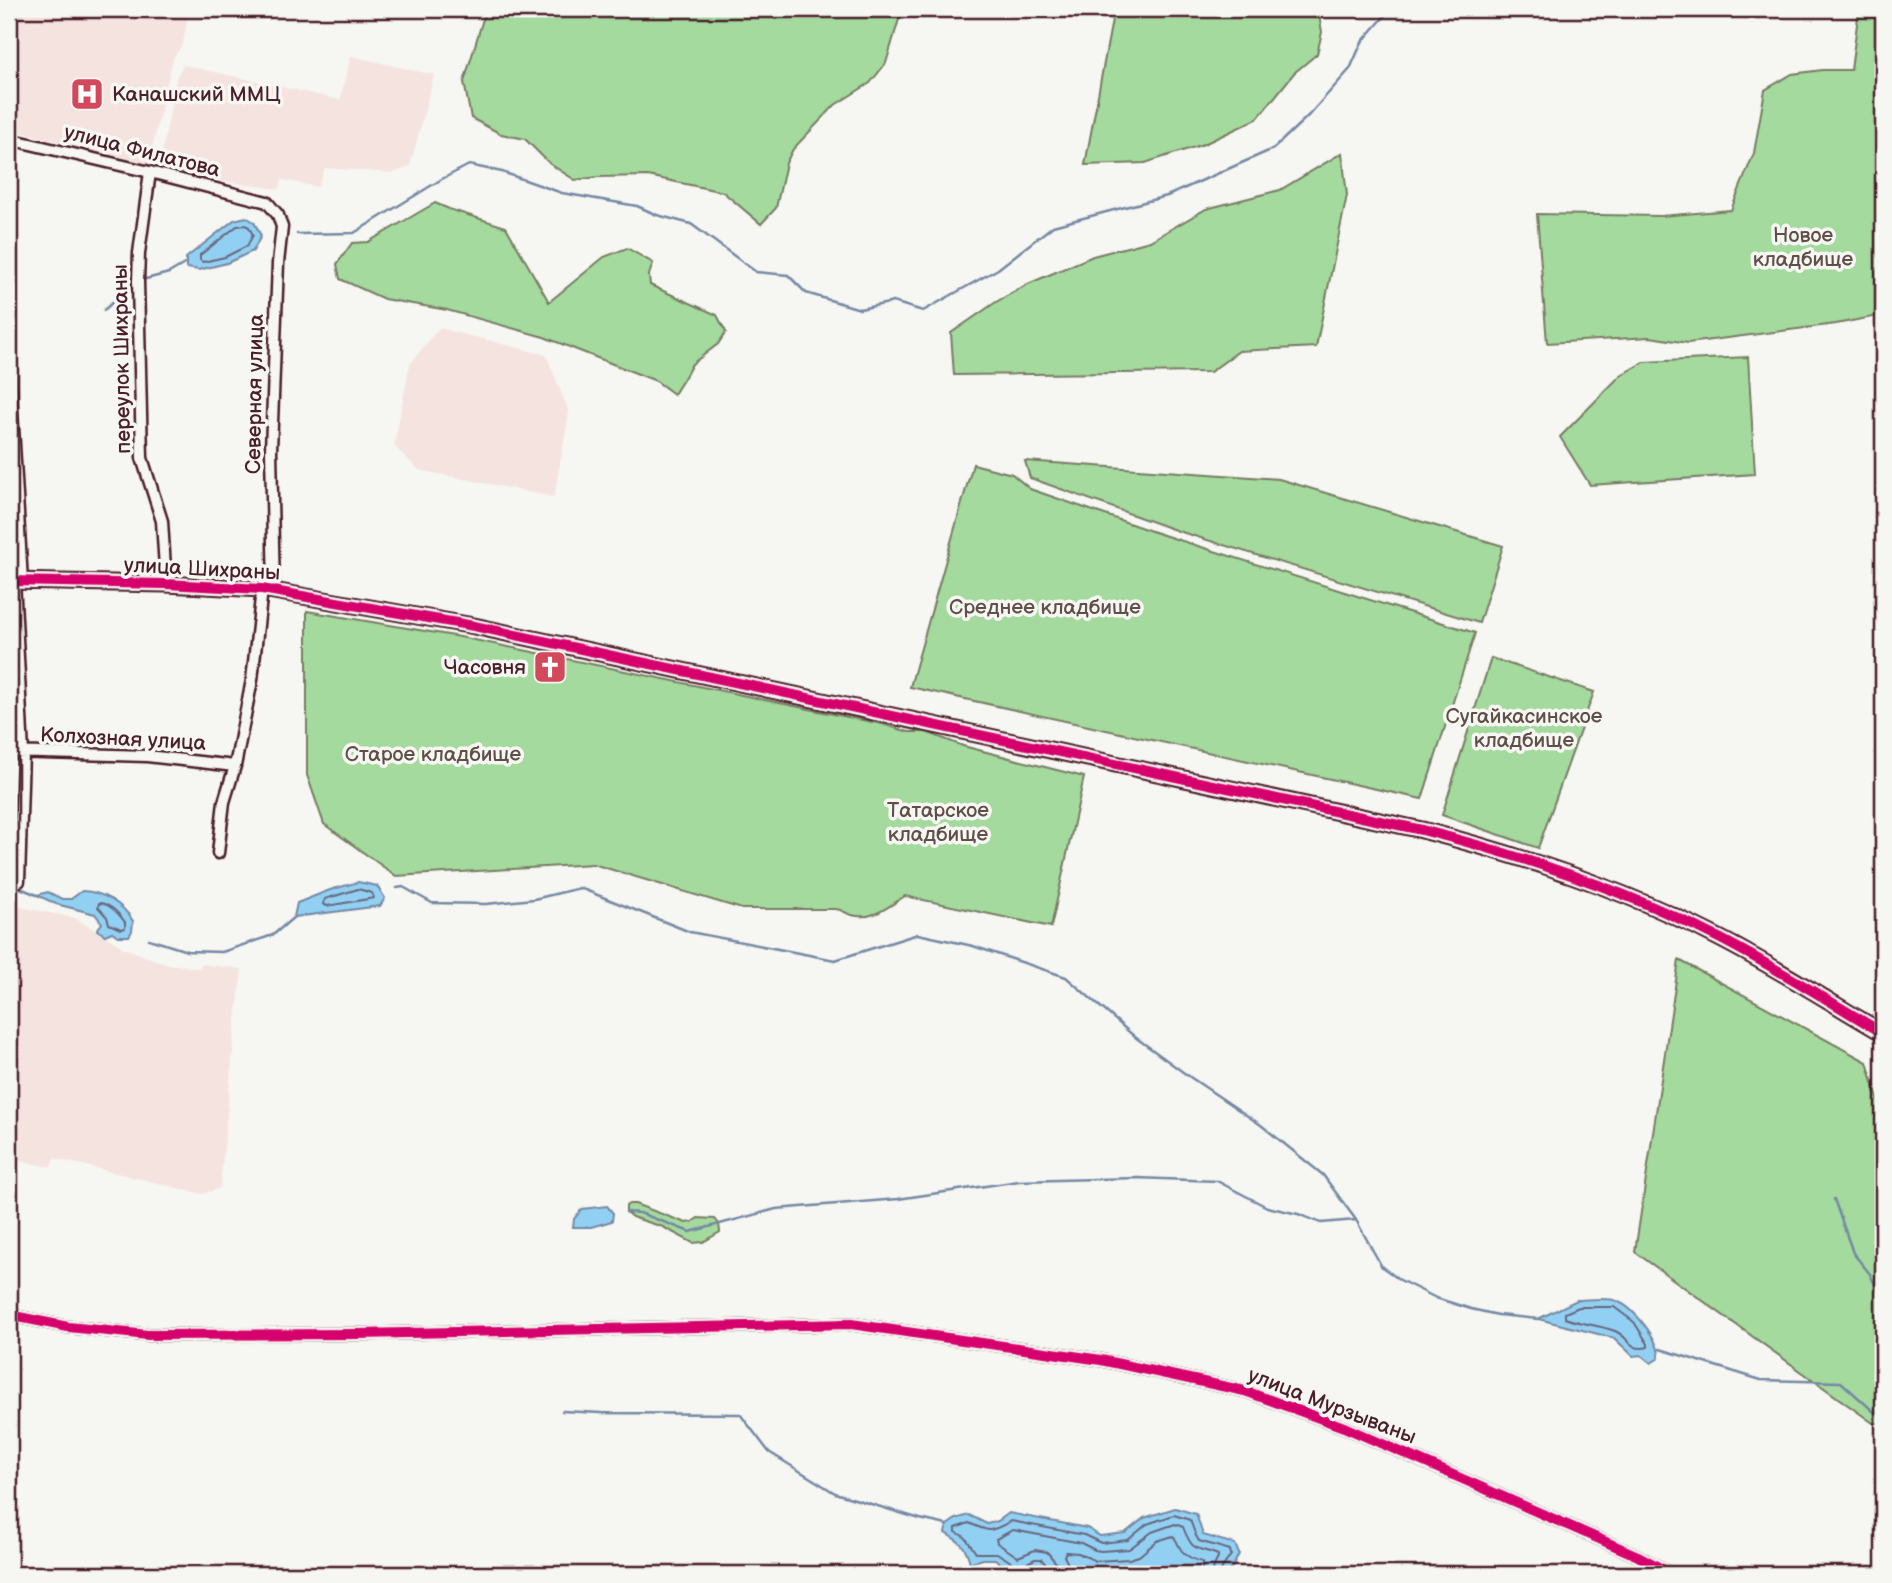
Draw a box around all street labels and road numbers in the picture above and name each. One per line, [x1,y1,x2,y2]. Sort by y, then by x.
street label: улица Филатова [61,120,223,183]
street label: переулок Шихраны [108,264,136,454]
street label: Северная улица [241,313,269,474]
street label: улица Шихраны [123,552,281,586]
street label: Колхозная улица [39,722,207,756]
street label: улица Мурзываны [1244,1362,1420,1450]

